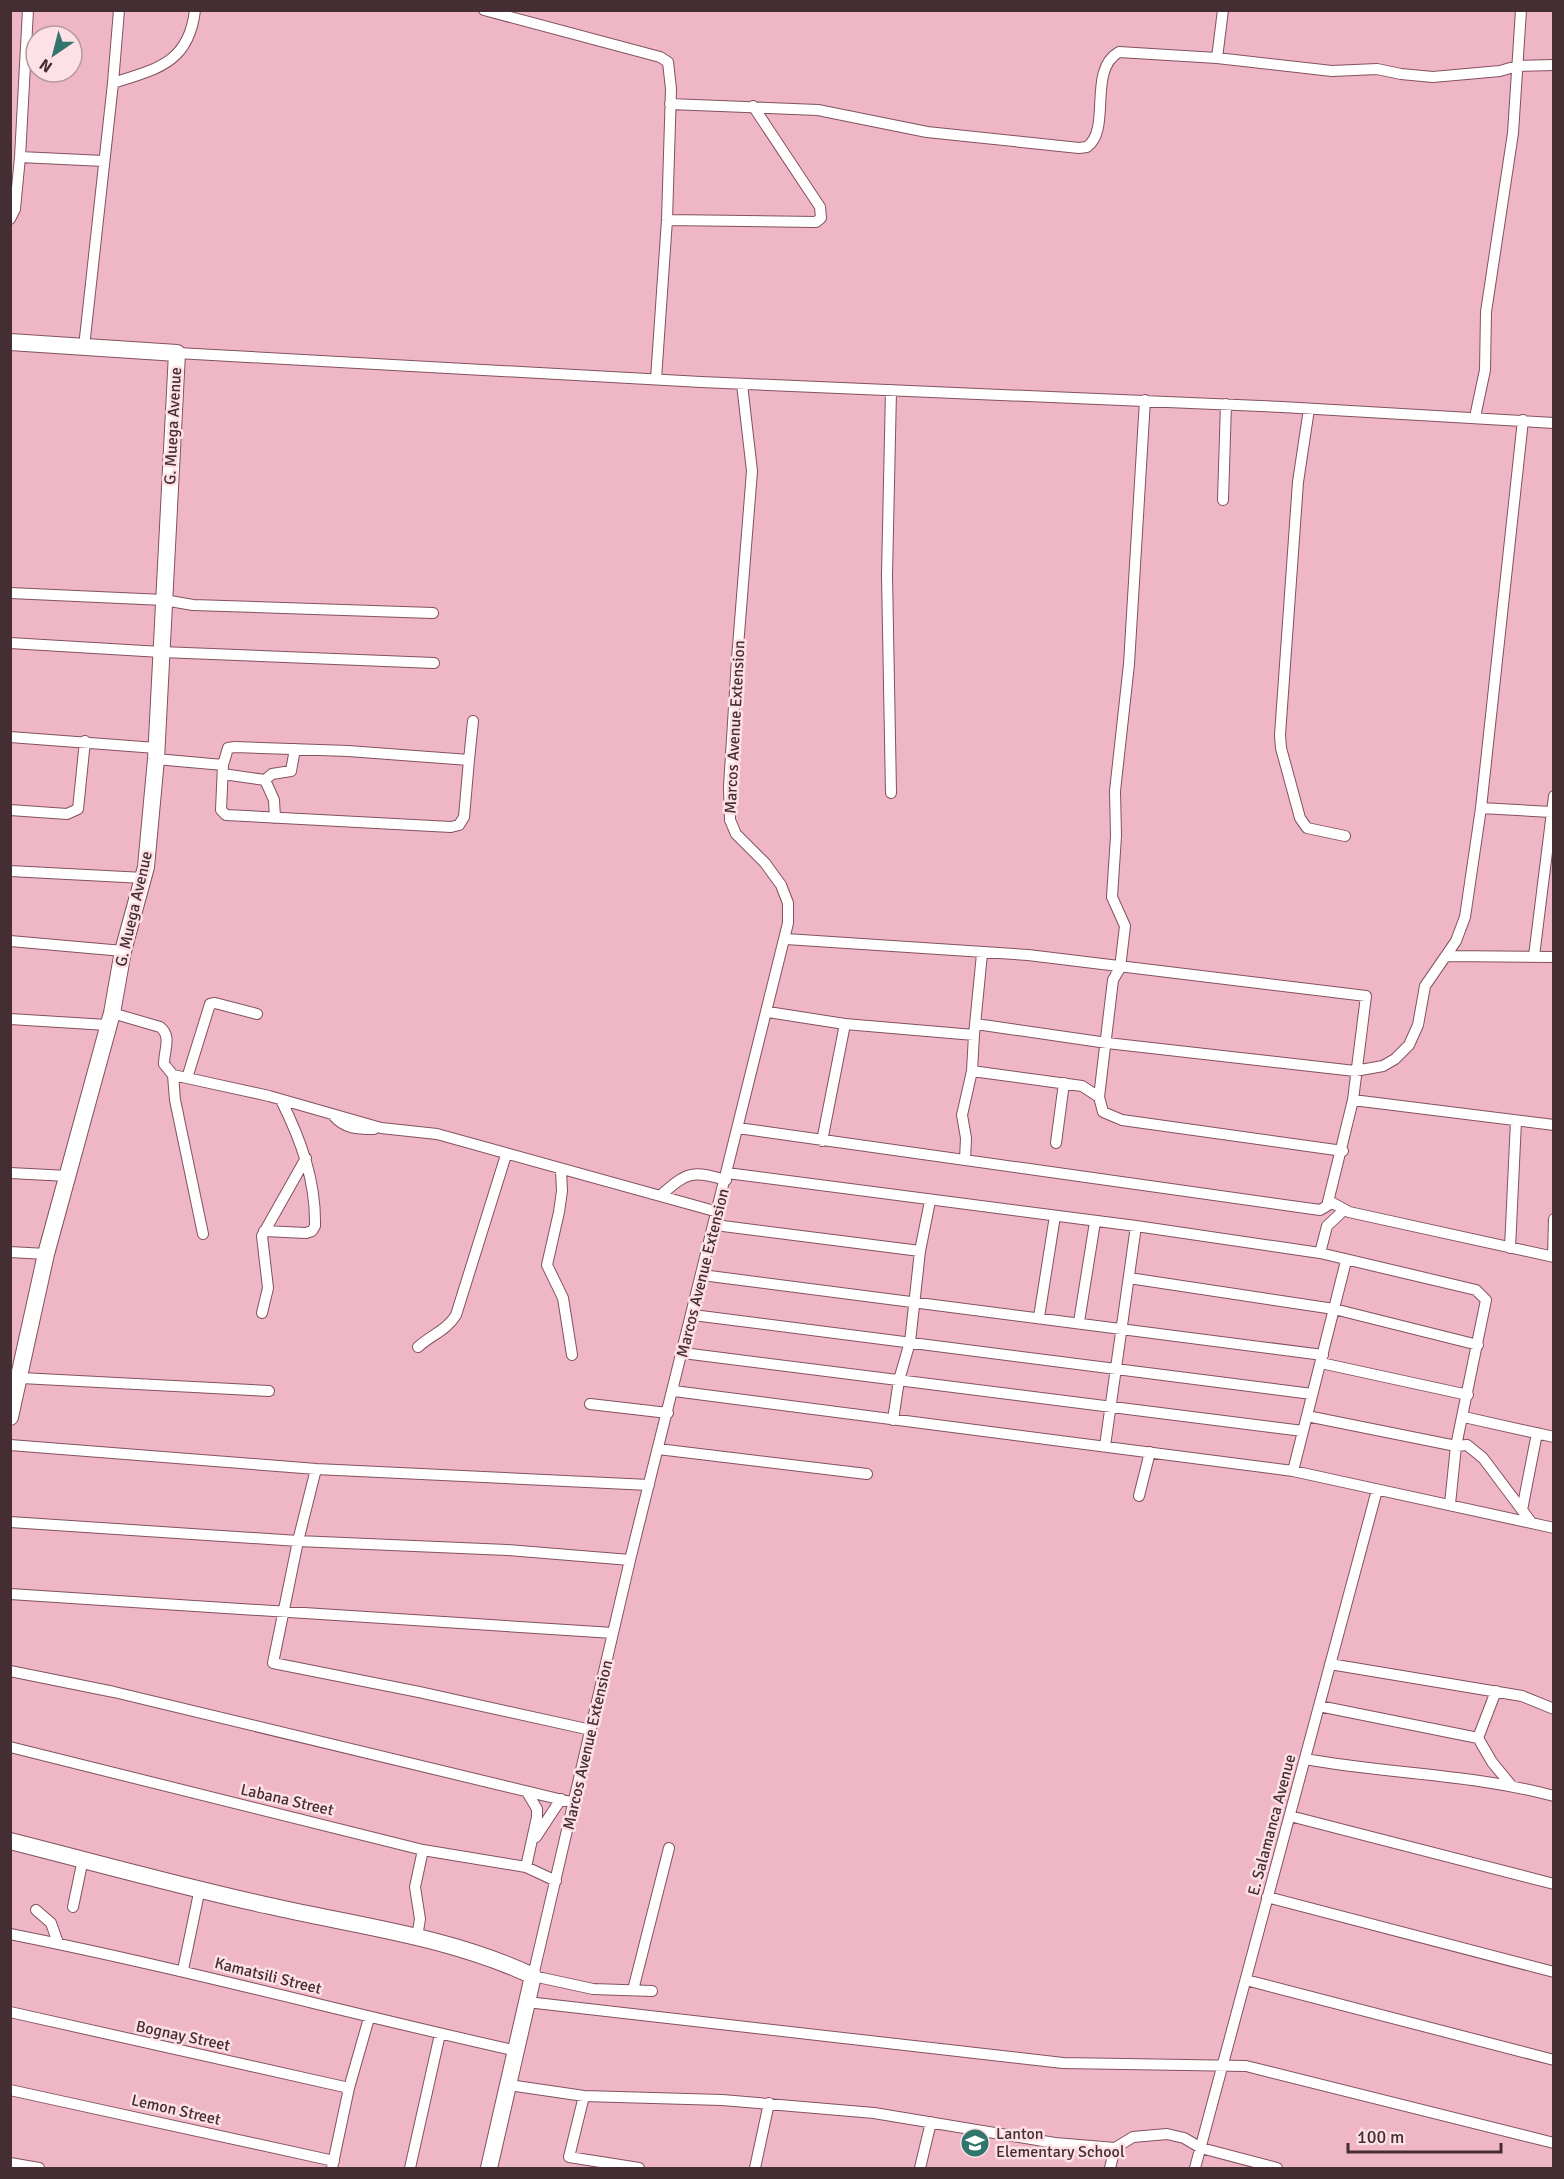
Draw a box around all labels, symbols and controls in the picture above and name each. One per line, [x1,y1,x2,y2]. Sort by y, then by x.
north arrow [24,24,84,84]
text: N [36,54,56,77]
street label: G. Muega Avenue [160,367,186,485]
street label: Marcos Avenue Extension [720,640,750,814]
street label: G. Muega Avenue [111,849,157,969]
street label: Marcos Avenue Extension [672,1186,734,1360]
street label: Marcos Avenue Extension [559,1658,617,1832]
street label: E. Salamanca Avenue [1244,1752,1300,1898]
street label: Labana Street [239,1780,336,1821]
street label: Kamatsili Street [212,1953,324,1999]
street label: Bognay Street [134,2016,232,2056]
street label: Lemon Street [129,2090,223,2130]
scale bar [1348,2116,1501,2154]
place label: Lanton Elementary School [996,2124,1125,2162]
text: 100 m [1357,2126,1404,2148]
school or university icon: Lanton Elementary School [959,2127,991,2159]

